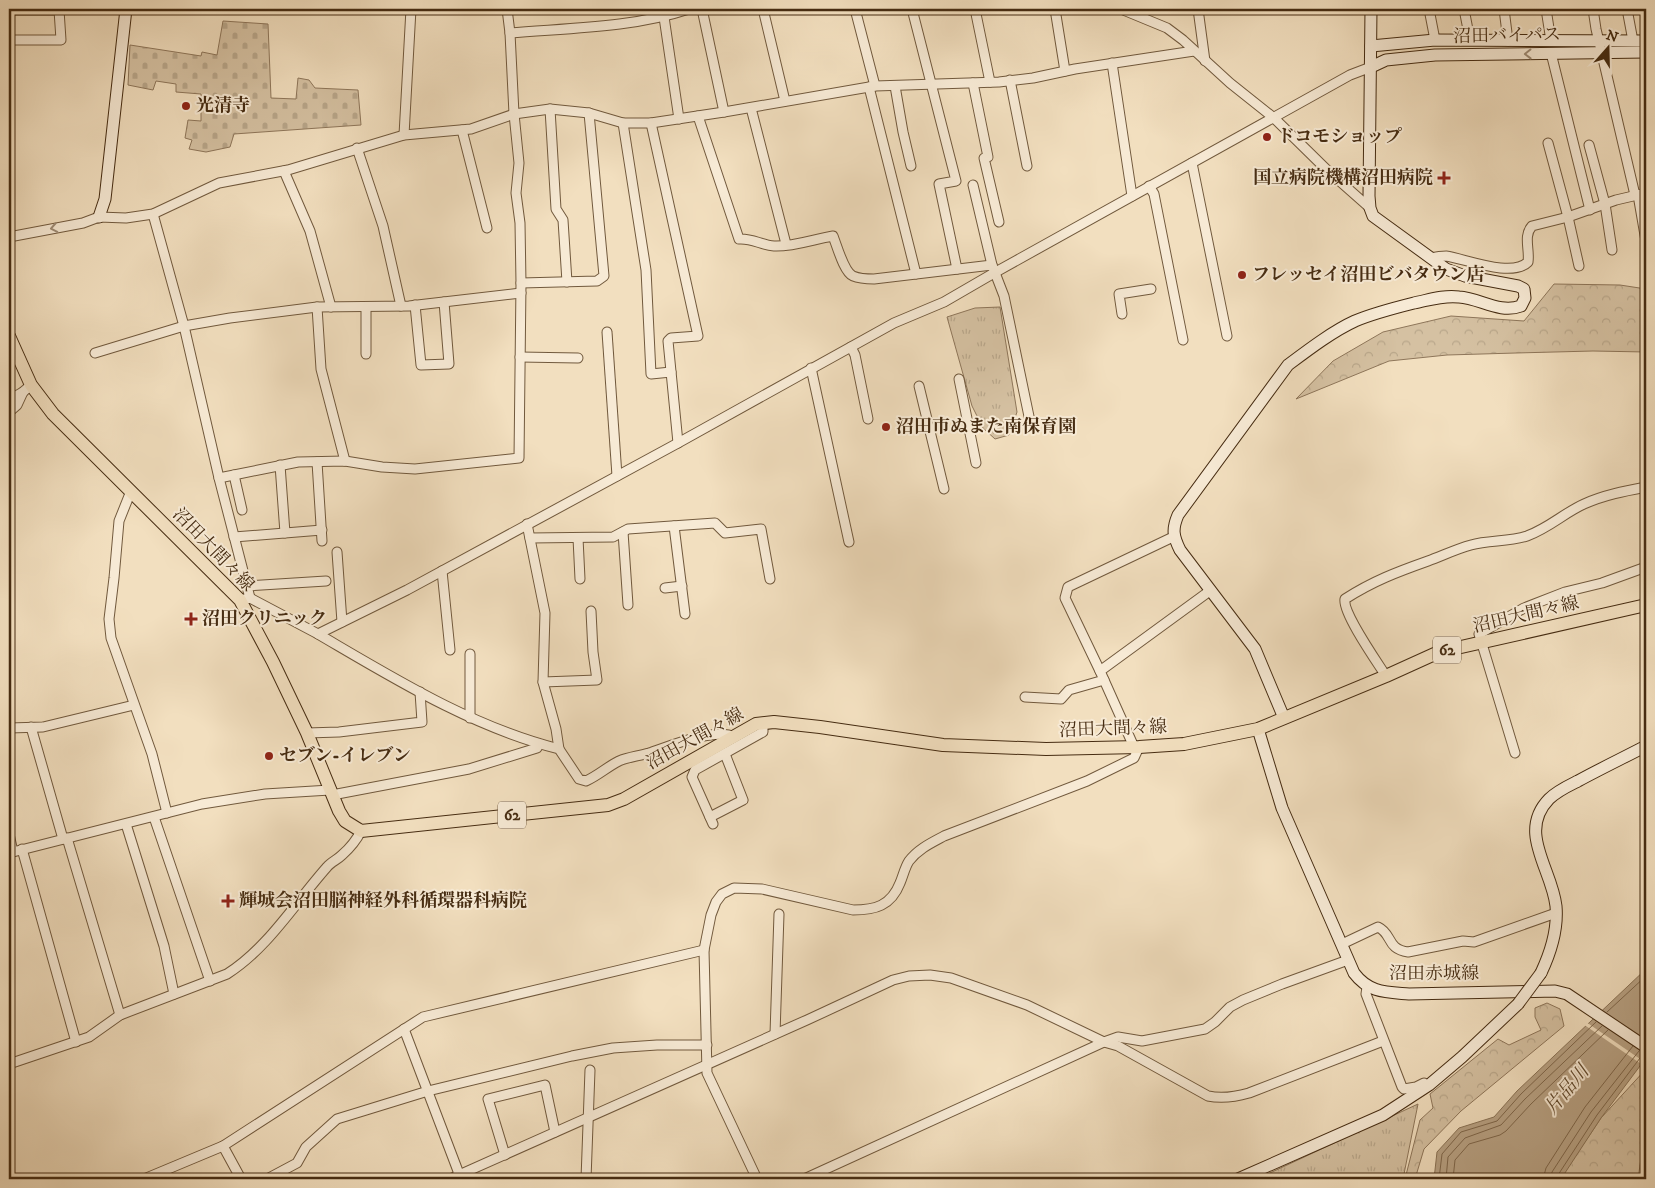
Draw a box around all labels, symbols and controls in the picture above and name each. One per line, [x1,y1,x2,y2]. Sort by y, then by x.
north arrow [1582,22,1632,72]
street label: 沼田バイパス [1453,24,1561,48]
text: N [1604,26,1621,47]
one-way arrow [1523,49,1531,59]
place label: 光清寺 [196,95,250,117]
marker: 光清寺 [180,100,192,112]
place label: ドコモショップ [1277,126,1402,148]
marker: ドコモショップ [1261,131,1273,143]
place label: 国立病院機構沼田病院 [1253,167,1433,189]
marker: 国立病院機構沼田病院 [1437,171,1451,185]
one-way arrow [50,223,59,233]
place label: フレッセイ沼田ビバタウン店 [1252,264,1485,286]
marker: フレッセイ沼田ビバタウン店 [1236,269,1248,281]
place label: 沼田市ぬまた南保育園 [896,416,1076,438]
marker: 沼田市ぬまた南保育園 [880,421,892,433]
street label: 沼田大間々線 [168,504,258,596]
street label: 沼田大間々線 [1471,592,1581,638]
place label: 沼田クリニック [202,608,327,630]
marker: 沼田クリニック [184,612,198,626]
road number: 62 [1433,636,1461,664]
street label: 沼田大間々線 [642,703,748,775]
street label: 沼田大間々線 [1059,716,1167,742]
place label: セブン-イレブン [279,745,411,767]
marker: セブン-イレブン [263,750,275,762]
road number: 62 [498,802,526,828]
place label: 輝城会沼田脳神経外科循環器科病院 [239,890,527,912]
marker: 輝城会沼田脳神経外科循環器科病院 [221,894,235,908]
street label: 沼田赤城線 [1389,963,1479,985]
water label: 片品川 [1540,1059,1595,1119]

